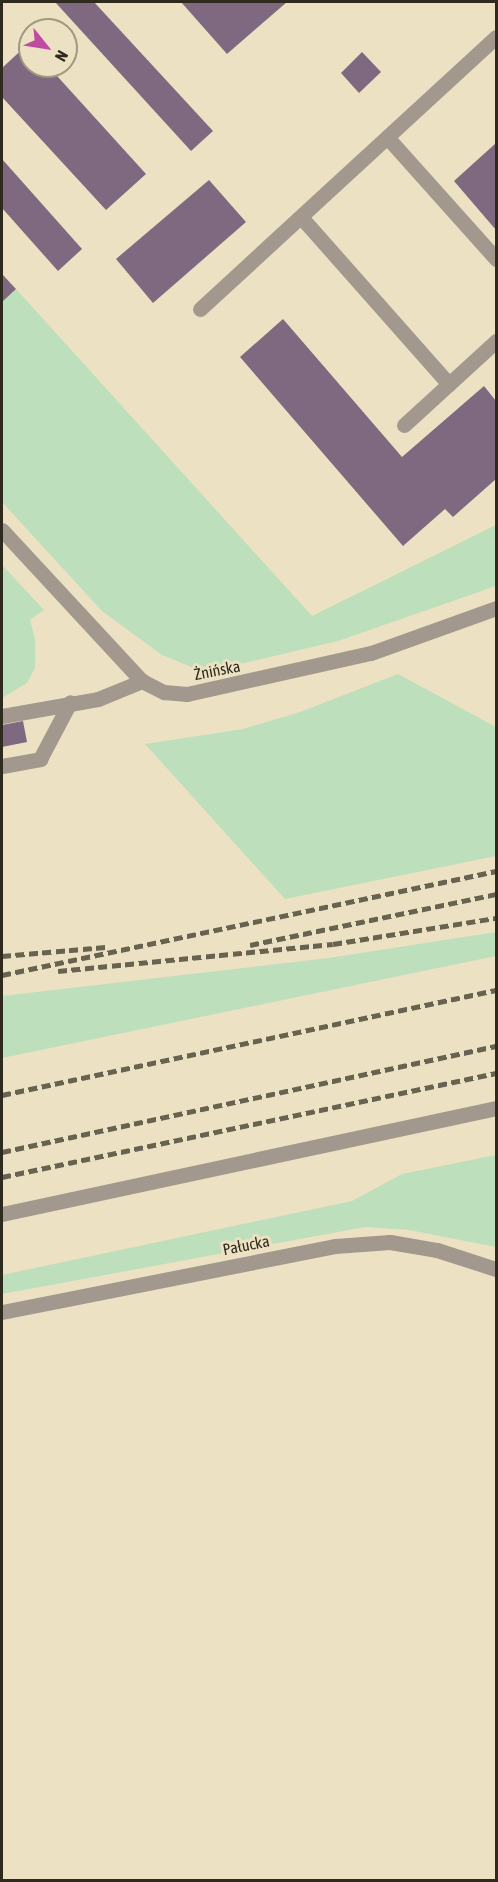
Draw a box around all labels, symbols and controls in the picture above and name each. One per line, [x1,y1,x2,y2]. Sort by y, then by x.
north arrow [18,18,78,78]
text: N [52,47,72,65]
street label: Żnińska [192,656,242,684]
street label: Pałucka [221,1231,271,1259]

